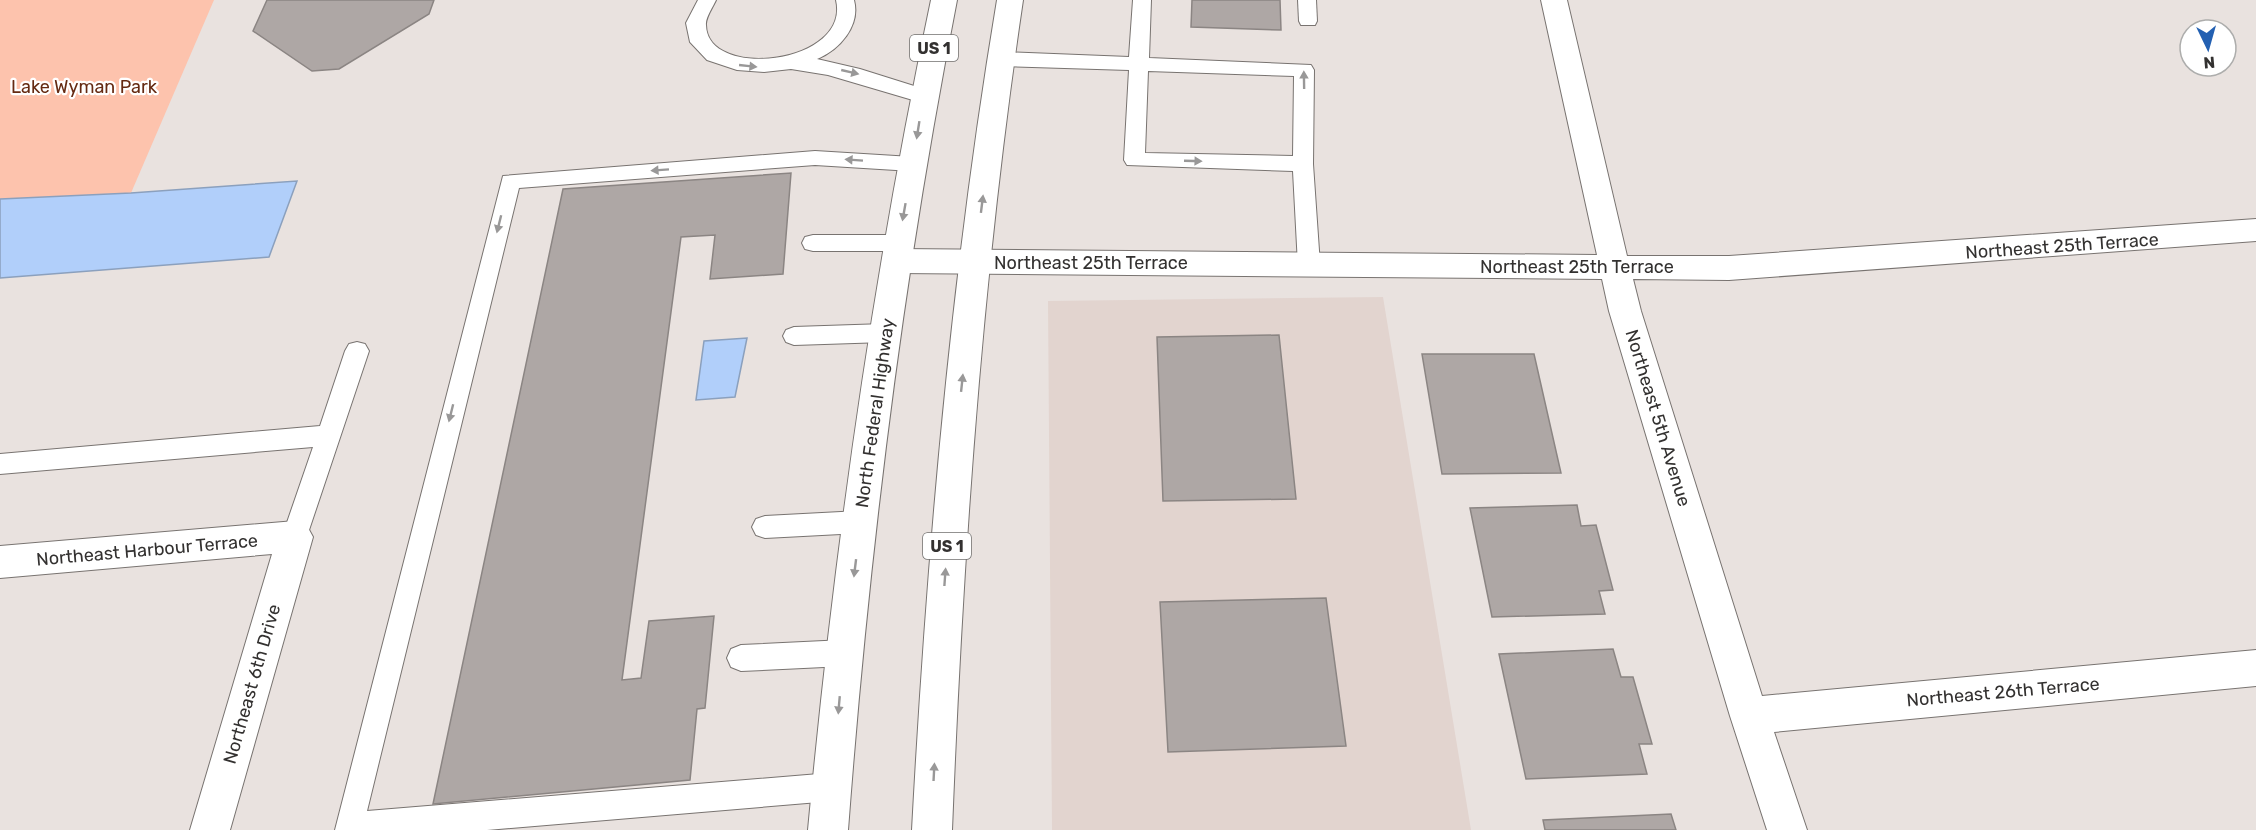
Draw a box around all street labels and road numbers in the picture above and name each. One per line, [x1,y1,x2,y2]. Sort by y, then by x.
road number: US 1 [910,35,958,61]
street label: Northeast 25th Terrace [1965,228,2159,264]
street label: Northeast 25th Terrace [994,252,1188,274]
street label: Northeast 25th Terrace [1480,256,1674,278]
street label: North Federal Highway [851,317,899,509]
street label: Northeast 5th Avenue [1621,327,1695,509]
street label: Northeast Harbour Terrace [35,529,259,571]
road number: US 1 [923,533,971,559]
street label: Northeast 6th Drive [219,602,285,766]
street label: Northeast 26th Terrace [1905,673,2101,711]

